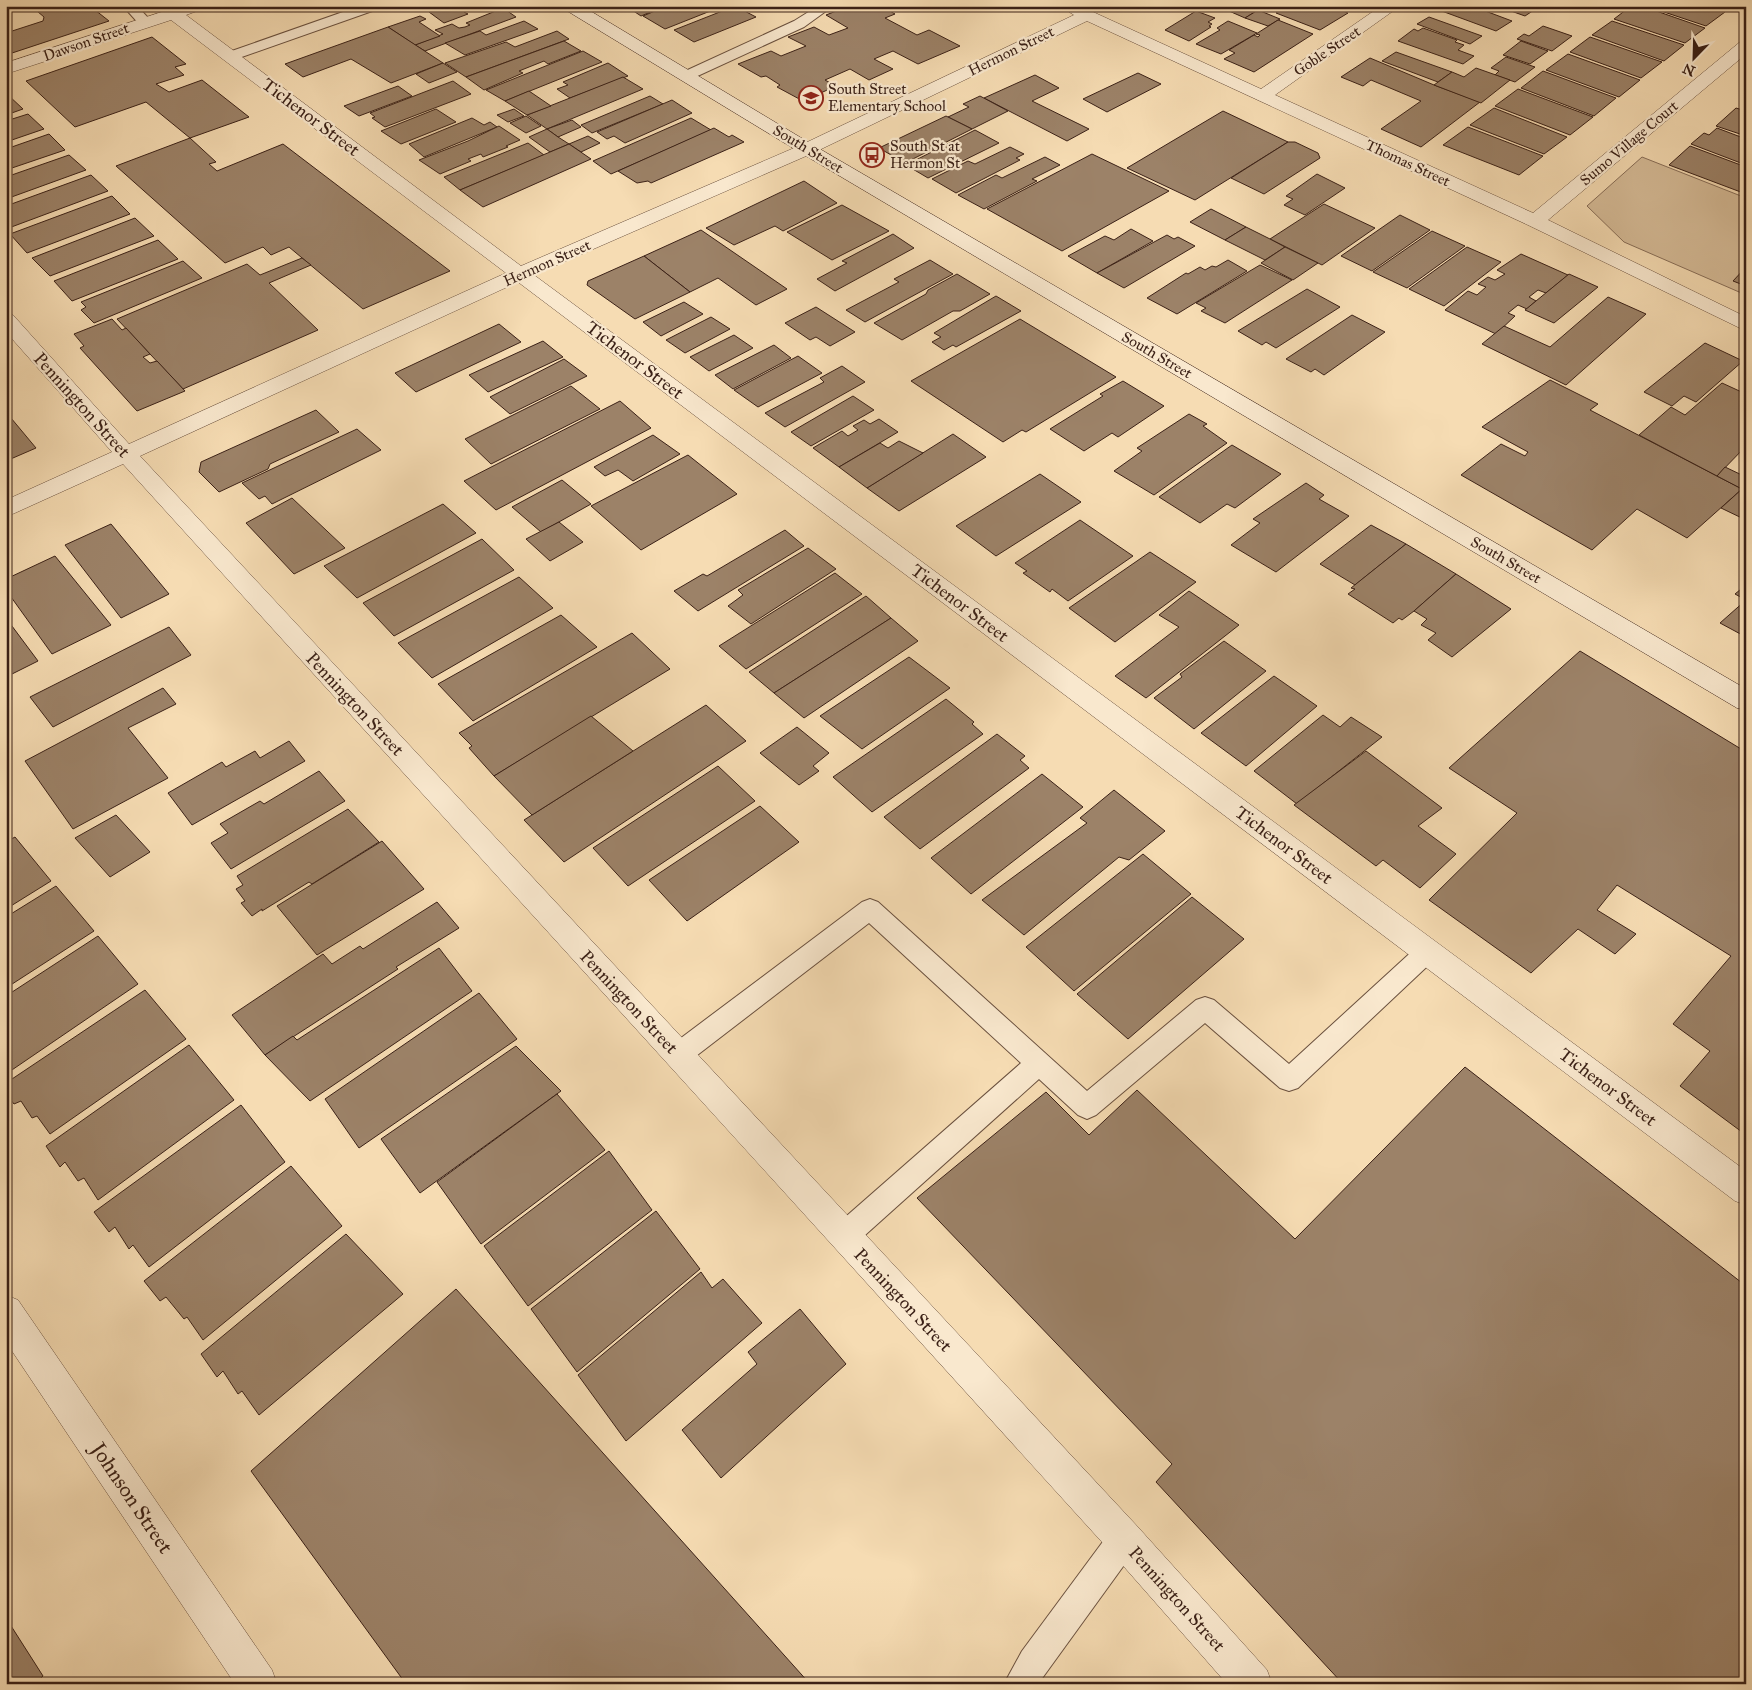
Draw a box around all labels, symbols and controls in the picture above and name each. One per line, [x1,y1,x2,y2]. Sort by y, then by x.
street label: Dawson Street [41,19,132,65]
street label: Hermon Street [965,22,1058,80]
street label: Goble Street [1290,22,1364,80]
north arrow [1670,32,1720,82]
text: N [1680,59,1698,80]
street label: Tichenor Street [258,73,365,161]
place label: South Street Elementary School [828,80,947,115]
school or university icon: South Street Elementary School [798,85,824,111]
street label: Sumo Village Court [1576,96,1682,189]
street label: South Street [770,121,847,177]
street label: Thomas Street [1363,136,1454,191]
place label: South St at Hermon St [890,137,961,172]
bus stop icon: South St at Hermon St [859,142,885,168]
street label: Hermon Street [501,235,594,290]
street label: Tichenor Street [582,316,689,404]
street label: South Street [1119,328,1196,383]
street label: Pennington Street [28,348,135,463]
street label: South Street [1468,533,1545,588]
street label: Tichenor Street [907,559,1014,647]
street label: Pennington Street [301,648,409,762]
street label: Tichenor Street [1231,801,1338,889]
street label: Pennington Street [575,946,683,1060]
street label: Tichenor Street [1555,1043,1662,1131]
street label: Pennington Street [849,1244,957,1358]
street label: Johnson Street [84,1436,179,1559]
street label: Pennington Street [1123,1542,1230,1657]

